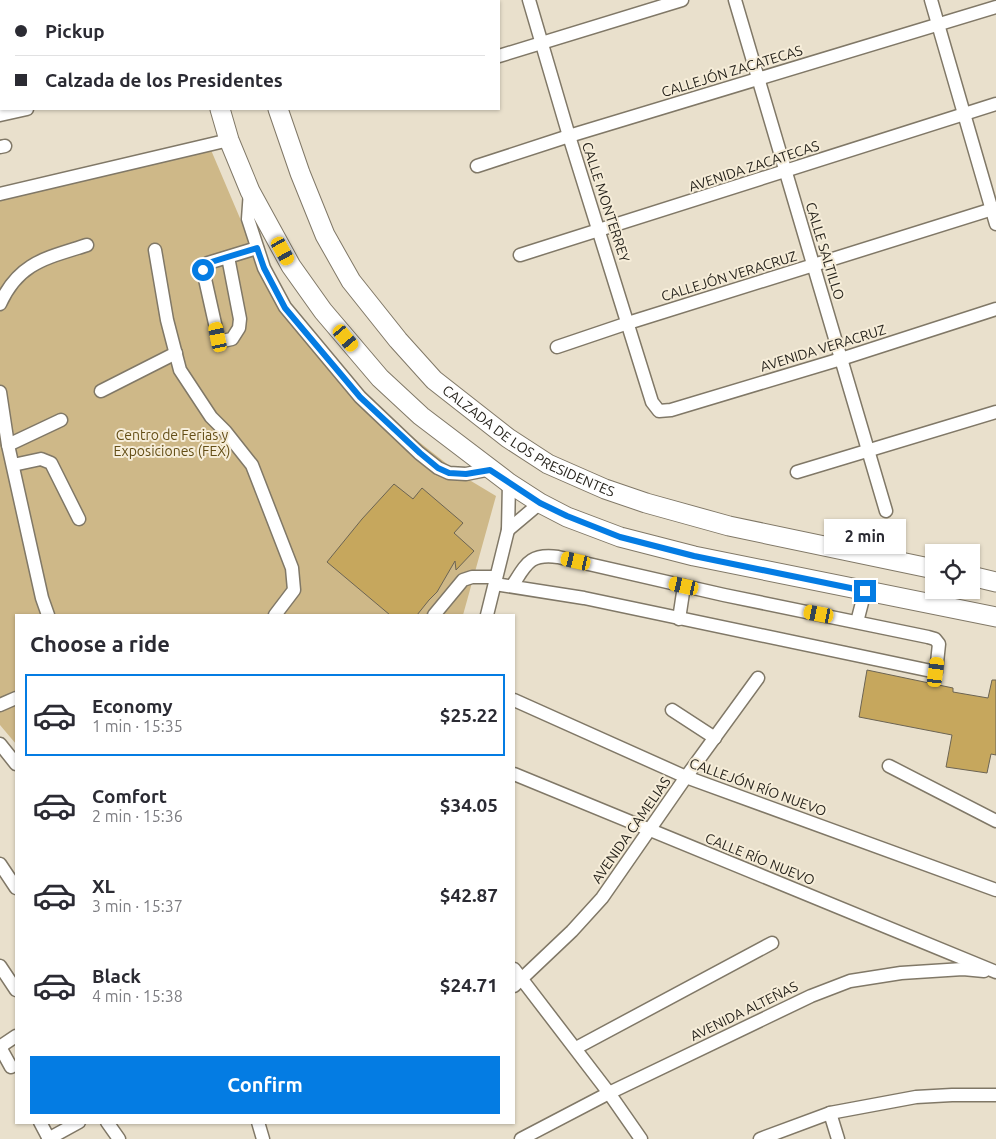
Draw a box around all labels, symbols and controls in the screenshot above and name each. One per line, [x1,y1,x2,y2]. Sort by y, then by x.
text: Pickup [45,20,105,42]
street label: CALLEJÓN ZACATECAS [659,41,804,100]
text: Calzada de los Presidentes [45,69,283,91]
street label: AVENIDA ZACATECAS [687,137,821,195]
street label: CALLE MONTERREY [579,140,633,264]
street label: CALLE SALTILLO [803,200,848,302]
car [269,234,296,268]
street label: CALLEJÓN VERACRUZ [659,247,799,304]
route start [192,259,214,281]
car [207,321,228,353]
street label: AVENIDA VERACRUZ [758,321,888,375]
car [330,322,361,354]
street label: CALZADA DE LOS PRESIDENTES [439,382,617,500]
park label: Centro de Ferias y Exposiciones (FEX) [114,427,230,459]
callout: 2 min [824,518,906,554]
text: 2 min [845,527,885,545]
map controls [925,544,980,599]
button: locate [925,544,980,599]
car [559,550,592,572]
car [667,575,700,597]
route end [854,580,876,602]
car [802,604,835,624]
text: Choose a ride [30,631,170,656]
car [926,656,945,688]
icon: car [32,693,77,738]
text: Economy [92,695,173,717]
text: $25.22 [440,704,498,726]
text: 1 min · 15:35 [92,717,183,735]
street label: CALLEJÓN RÍO NUEVO [687,754,829,819]
street label: AVENIDA CAMELIAS [588,774,674,886]
icon: car [32,783,77,828]
text: Comfort [92,785,167,807]
text: $34.05 [440,794,498,816]
text: 2 min · 15:36 [92,807,183,825]
street label: CALLE RÍO NUEVO [703,829,818,888]
icon: car [32,873,77,918]
text: XL [92,875,115,897]
text: $42.87 [440,884,498,906]
text: 3 min · 15:37 [92,897,183,915]
icon: car [32,963,77,1008]
text: Black [92,965,141,987]
text: $24.71 [440,974,498,996]
street label: AVENIDA ALTEÑAS [687,977,800,1044]
text: 4 min · 15:38 [92,987,183,1005]
button: Confirm [30,1056,500,1114]

